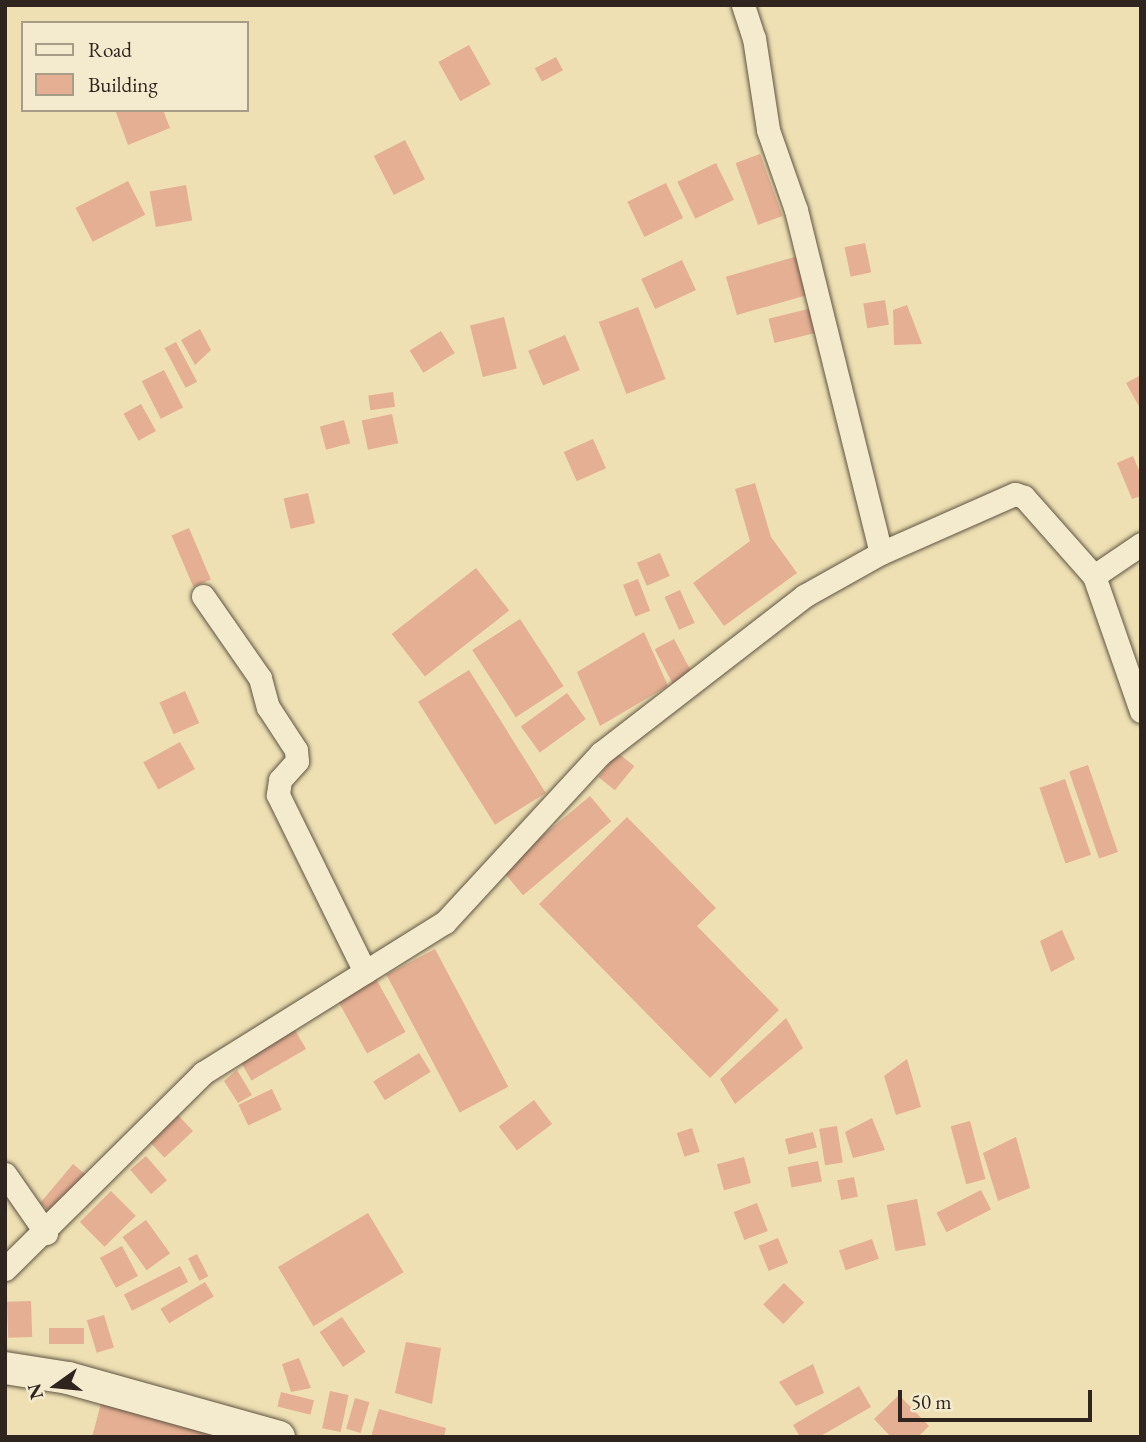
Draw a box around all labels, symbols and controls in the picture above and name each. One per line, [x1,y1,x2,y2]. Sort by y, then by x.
legend [21,21,248,112]
text: Road [88,36,132,63]
text: Building [88,71,158,98]
north arrow [21,1351,91,1421]
scale bar [901,1376,1095,1420]
text: N [21,1381,49,1402]
text: 50 m [911,1388,952,1415]

